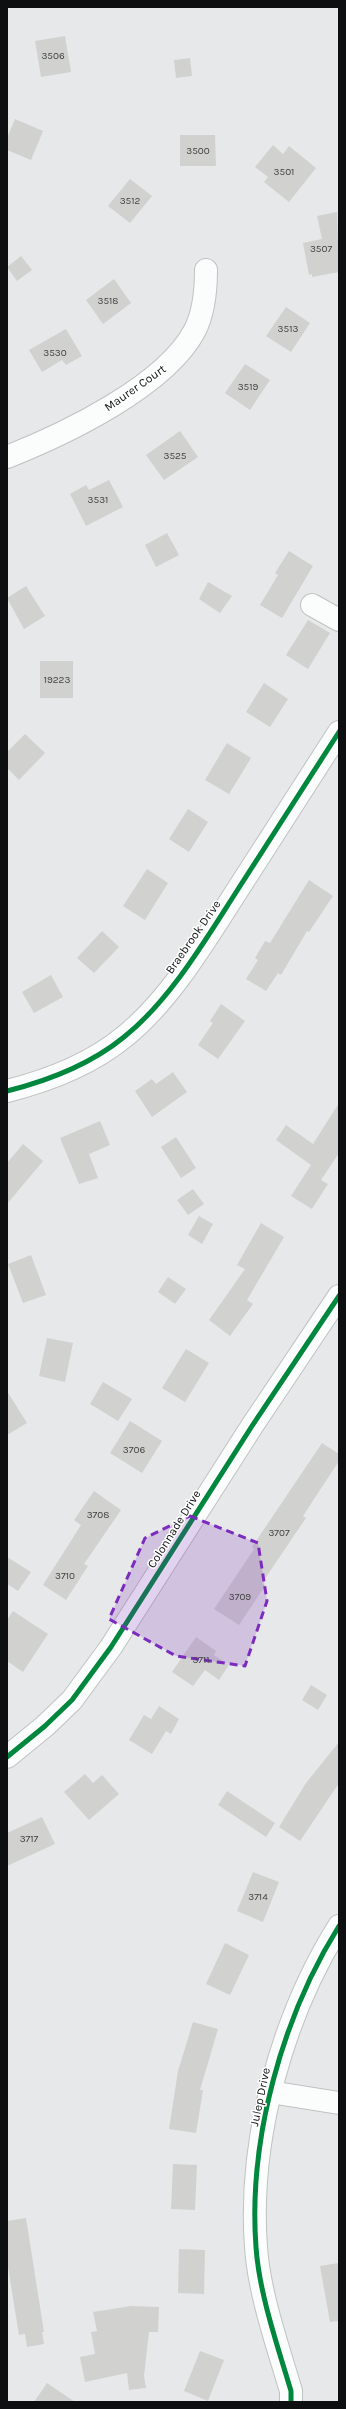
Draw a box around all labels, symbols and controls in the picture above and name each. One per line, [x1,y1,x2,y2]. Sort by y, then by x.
house number: 3506 [41,50,65,62]
house number: 3500 [186,145,210,157]
house number: 3501 [274,166,294,178]
house number: 3512 [120,195,141,207]
house number: 3507 [310,243,332,255]
house number: 3518 [97,295,119,307]
house number: 3513 [278,323,298,335]
house number: 3530 [43,347,67,359]
street label: Maurer Court [102,361,169,414]
house number: 3519 [238,381,259,393]
house number: 3525 [164,450,187,462]
house number: 3531 [88,494,108,506]
house number: 19223 [44,674,70,686]
street label: Braebrook Drive [162,897,224,977]
house number: 3706 [123,1444,145,1456]
street label: Colonnade Drive [144,1488,204,1570]
house number: 3708 [87,1509,109,1521]
house number: 3707 [268,1527,290,1539]
house number: 3710 [55,1570,75,1582]
house number: 3709 [229,1591,251,1603]
house number: 3711 [192,1654,210,1666]
house number: 3717 [20,1833,39,1845]
house number: 3714 [248,1891,268,1903]
street label: Julep Drive [247,2066,273,2128]

